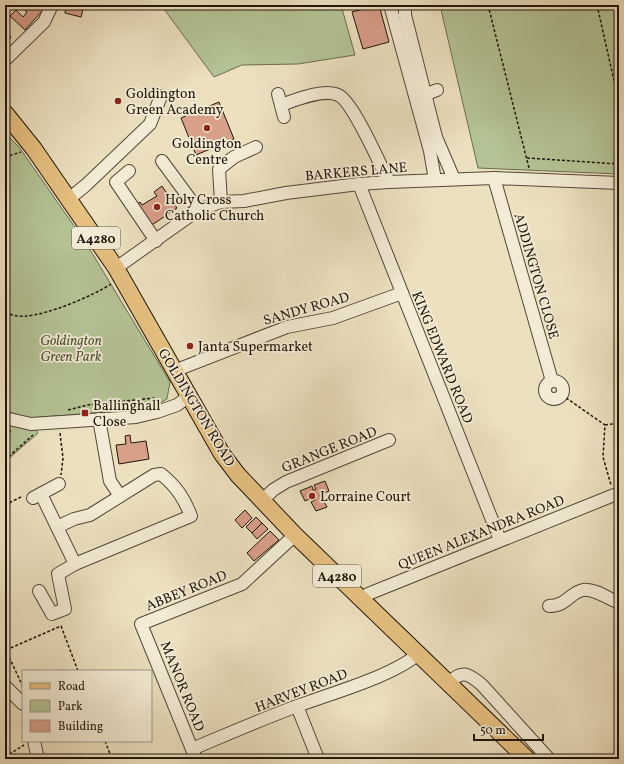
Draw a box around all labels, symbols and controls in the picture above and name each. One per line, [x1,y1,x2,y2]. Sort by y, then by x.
place label: Goldington Green Academy [126,85,224,120]
marker: Goldington Green Academy [113,96,123,106]
marker: Goldington Centre [202,123,212,133]
place label: Goldington Centre [172,135,242,170]
street label: BARKERS LANE [304,159,408,186]
place label: Holy Cross Catholic Church [165,191,264,226]
marker: Holy Cross Catholic Church [152,202,162,212]
street label: ADDINGTON CLOSE [508,211,563,342]
road number: A4280 [72,227,120,249]
street label: SANDY ROAD [261,288,352,331]
street label: KING EDWARD ROAD [406,289,477,427]
park label: Goldington Green Park [40,332,102,367]
place label: Janta Supermarket [198,338,313,357]
marker: Janta Supermarket [185,341,195,351]
street label: GOLDINGTON ROAD [153,345,239,470]
place label: Ballinghall Close [93,397,160,432]
marker: Ballinghall Close [80,408,90,418]
street label: GRANGE ROAD [279,423,380,478]
place label: Lorraine Court [320,488,411,507]
marker: Lorraine Court [307,491,317,501]
street label: QUEEN ALEXANDRA ROAD [396,491,567,575]
road number: A4280 [313,565,361,587]
street label: ABBEY ROAD [143,566,230,616]
street label: MANOR ROAD [155,639,208,734]
street label: HARVEY ROAD [253,665,350,718]
legend [22,670,152,742]
text: Road [58,679,85,695]
text: Park [58,699,83,715]
scale bar [474,716,543,742]
text: Building [58,719,103,735]
text: 50 m [480,723,506,739]

